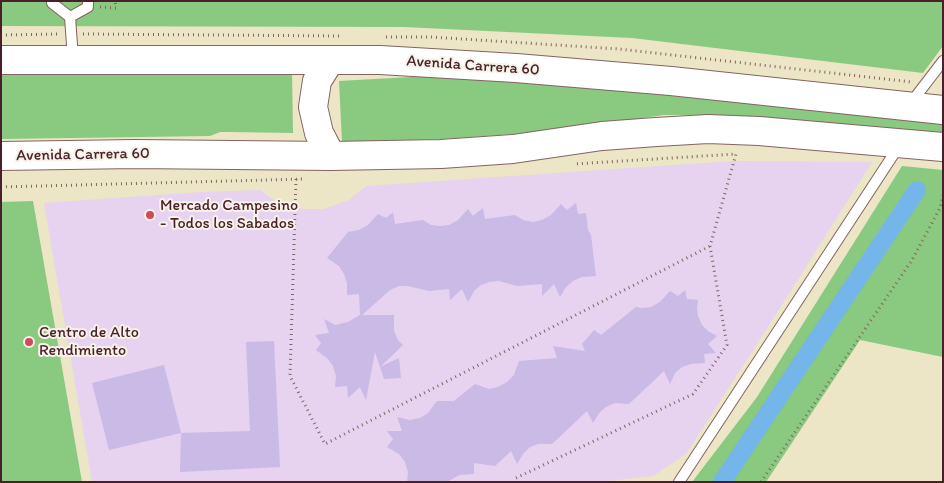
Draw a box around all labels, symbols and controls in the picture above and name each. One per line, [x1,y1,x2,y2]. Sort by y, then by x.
street label: Avenida Carrera 60 [406,52,540,80]
street label: Avenida Carrera 60 [16,144,150,166]
place label: Mercado Campesino - Todos los Sabados [160,196,298,234]
marker: Mercado Campesino - Todos los Sabados [144,209,156,221]
place label: Centro de Alto Rendimiento [39,323,139,361]
marker: Centro de Alto Rendimiento [23,336,35,348]

